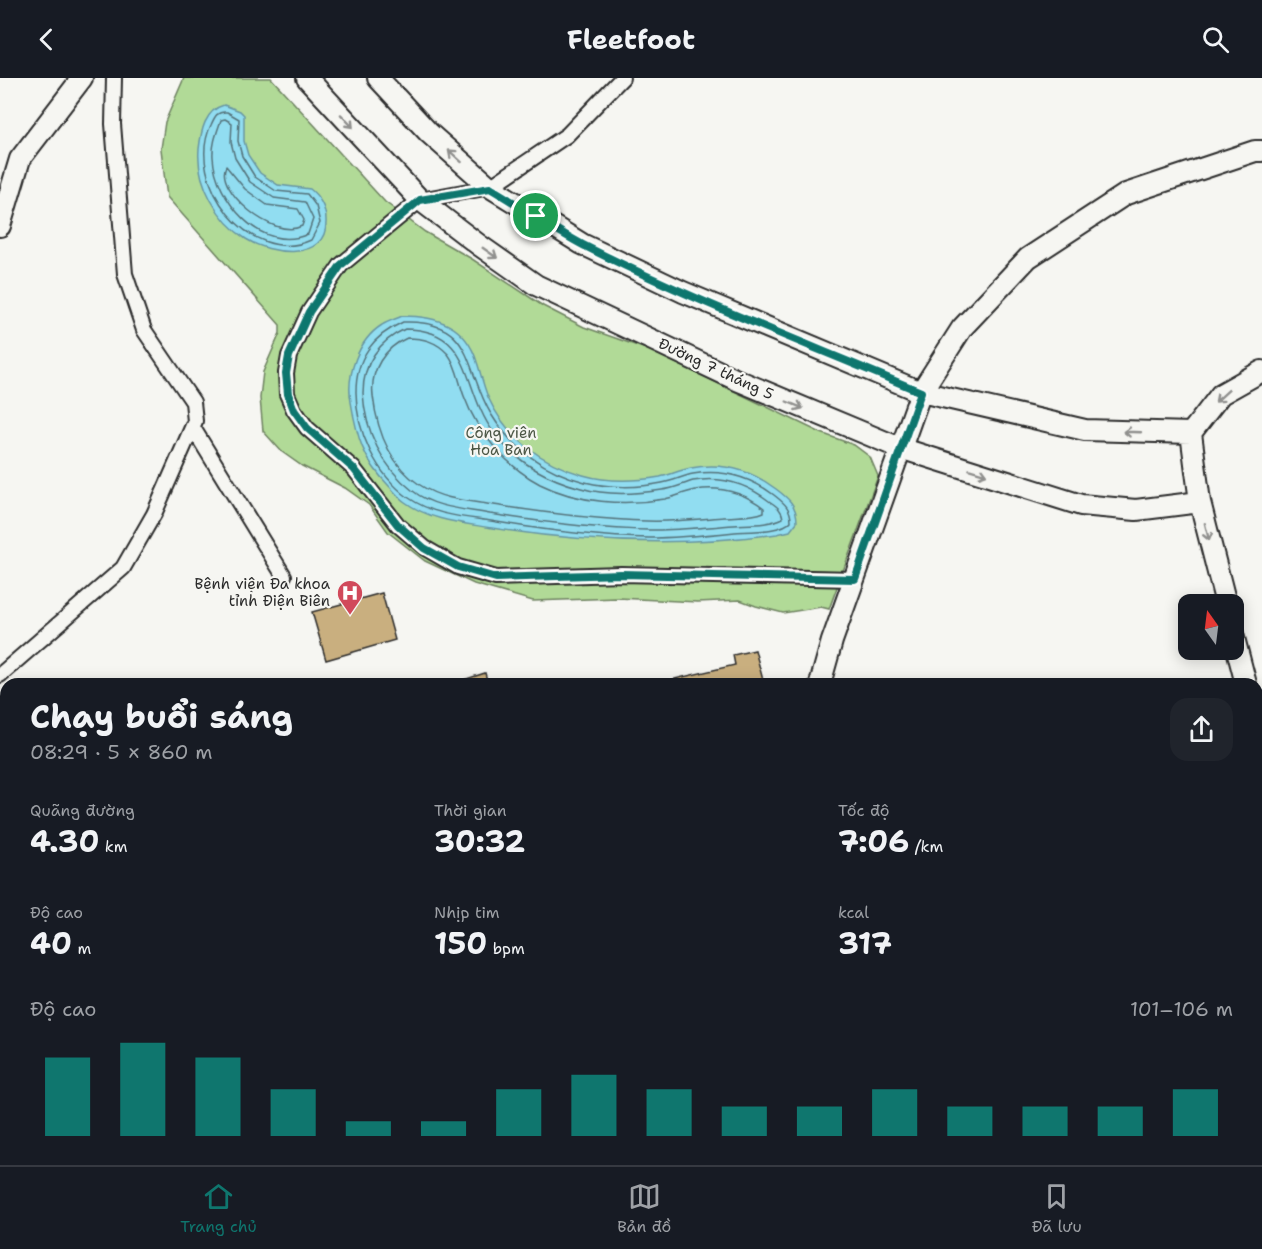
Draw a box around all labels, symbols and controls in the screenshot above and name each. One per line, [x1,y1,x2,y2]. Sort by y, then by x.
text: Fleetfoot [567,21,695,58]
icon: back [30,23,63,56]
icon: search [1199,23,1232,56]
one-way arrow [340,113,354,128]
one-way arrow [448,149,463,163]
pin [510,190,561,241]
icon: arrive [519,199,552,232]
one-way arrow [481,247,497,259]
street label: Đường 7 tháng 5 [655,333,777,405]
one-way arrow [1214,389,1229,403]
one-way arrow [786,400,804,411]
park label: Công viên Hoa Ban [466,423,536,460]
one-way arrow [1123,426,1143,437]
one-way arrow [968,468,987,479]
one-way arrow [1202,522,1213,541]
place label: Bệnh viện Đa khoa tỉnh Điện Biên [194,574,331,611]
hospital icon: Bệnh viện Đa khoa tỉnh Điện Biên [335,578,365,616]
north arrow [1178,594,1244,660]
map controls [1178,594,1244,660]
text: Chạy buổi sáng [30,694,293,739]
button: share [1170,698,1233,761]
text: 08:29 · 5 × 860 m [30,739,212,765]
text: Quãng đường [30,800,135,821]
text: Thời gian [434,800,507,821]
text: Tốc độ [838,800,890,821]
text: 4.30 [30,821,99,862]
text: 30:32 [434,821,525,862]
text: 7:06 [838,821,909,862]
text: km [99,836,128,857]
text: /km [909,836,943,857]
text: Độ cao [30,902,83,923]
text: Nhịp tim [434,902,500,923]
text: kcal [838,902,869,923]
text: 40 [30,923,72,964]
text: 150 [434,923,487,964]
text: 317 [838,923,892,964]
text: m [72,938,91,959]
text: bpm [487,938,525,959]
text: Độ cao [30,996,96,1022]
text: 101–106 m [1130,996,1233,1022]
tab: Trang chủ [180,1180,257,1237]
tab: Bản đồ [617,1180,671,1237]
tab: Đã lưu [1032,1180,1082,1237]

